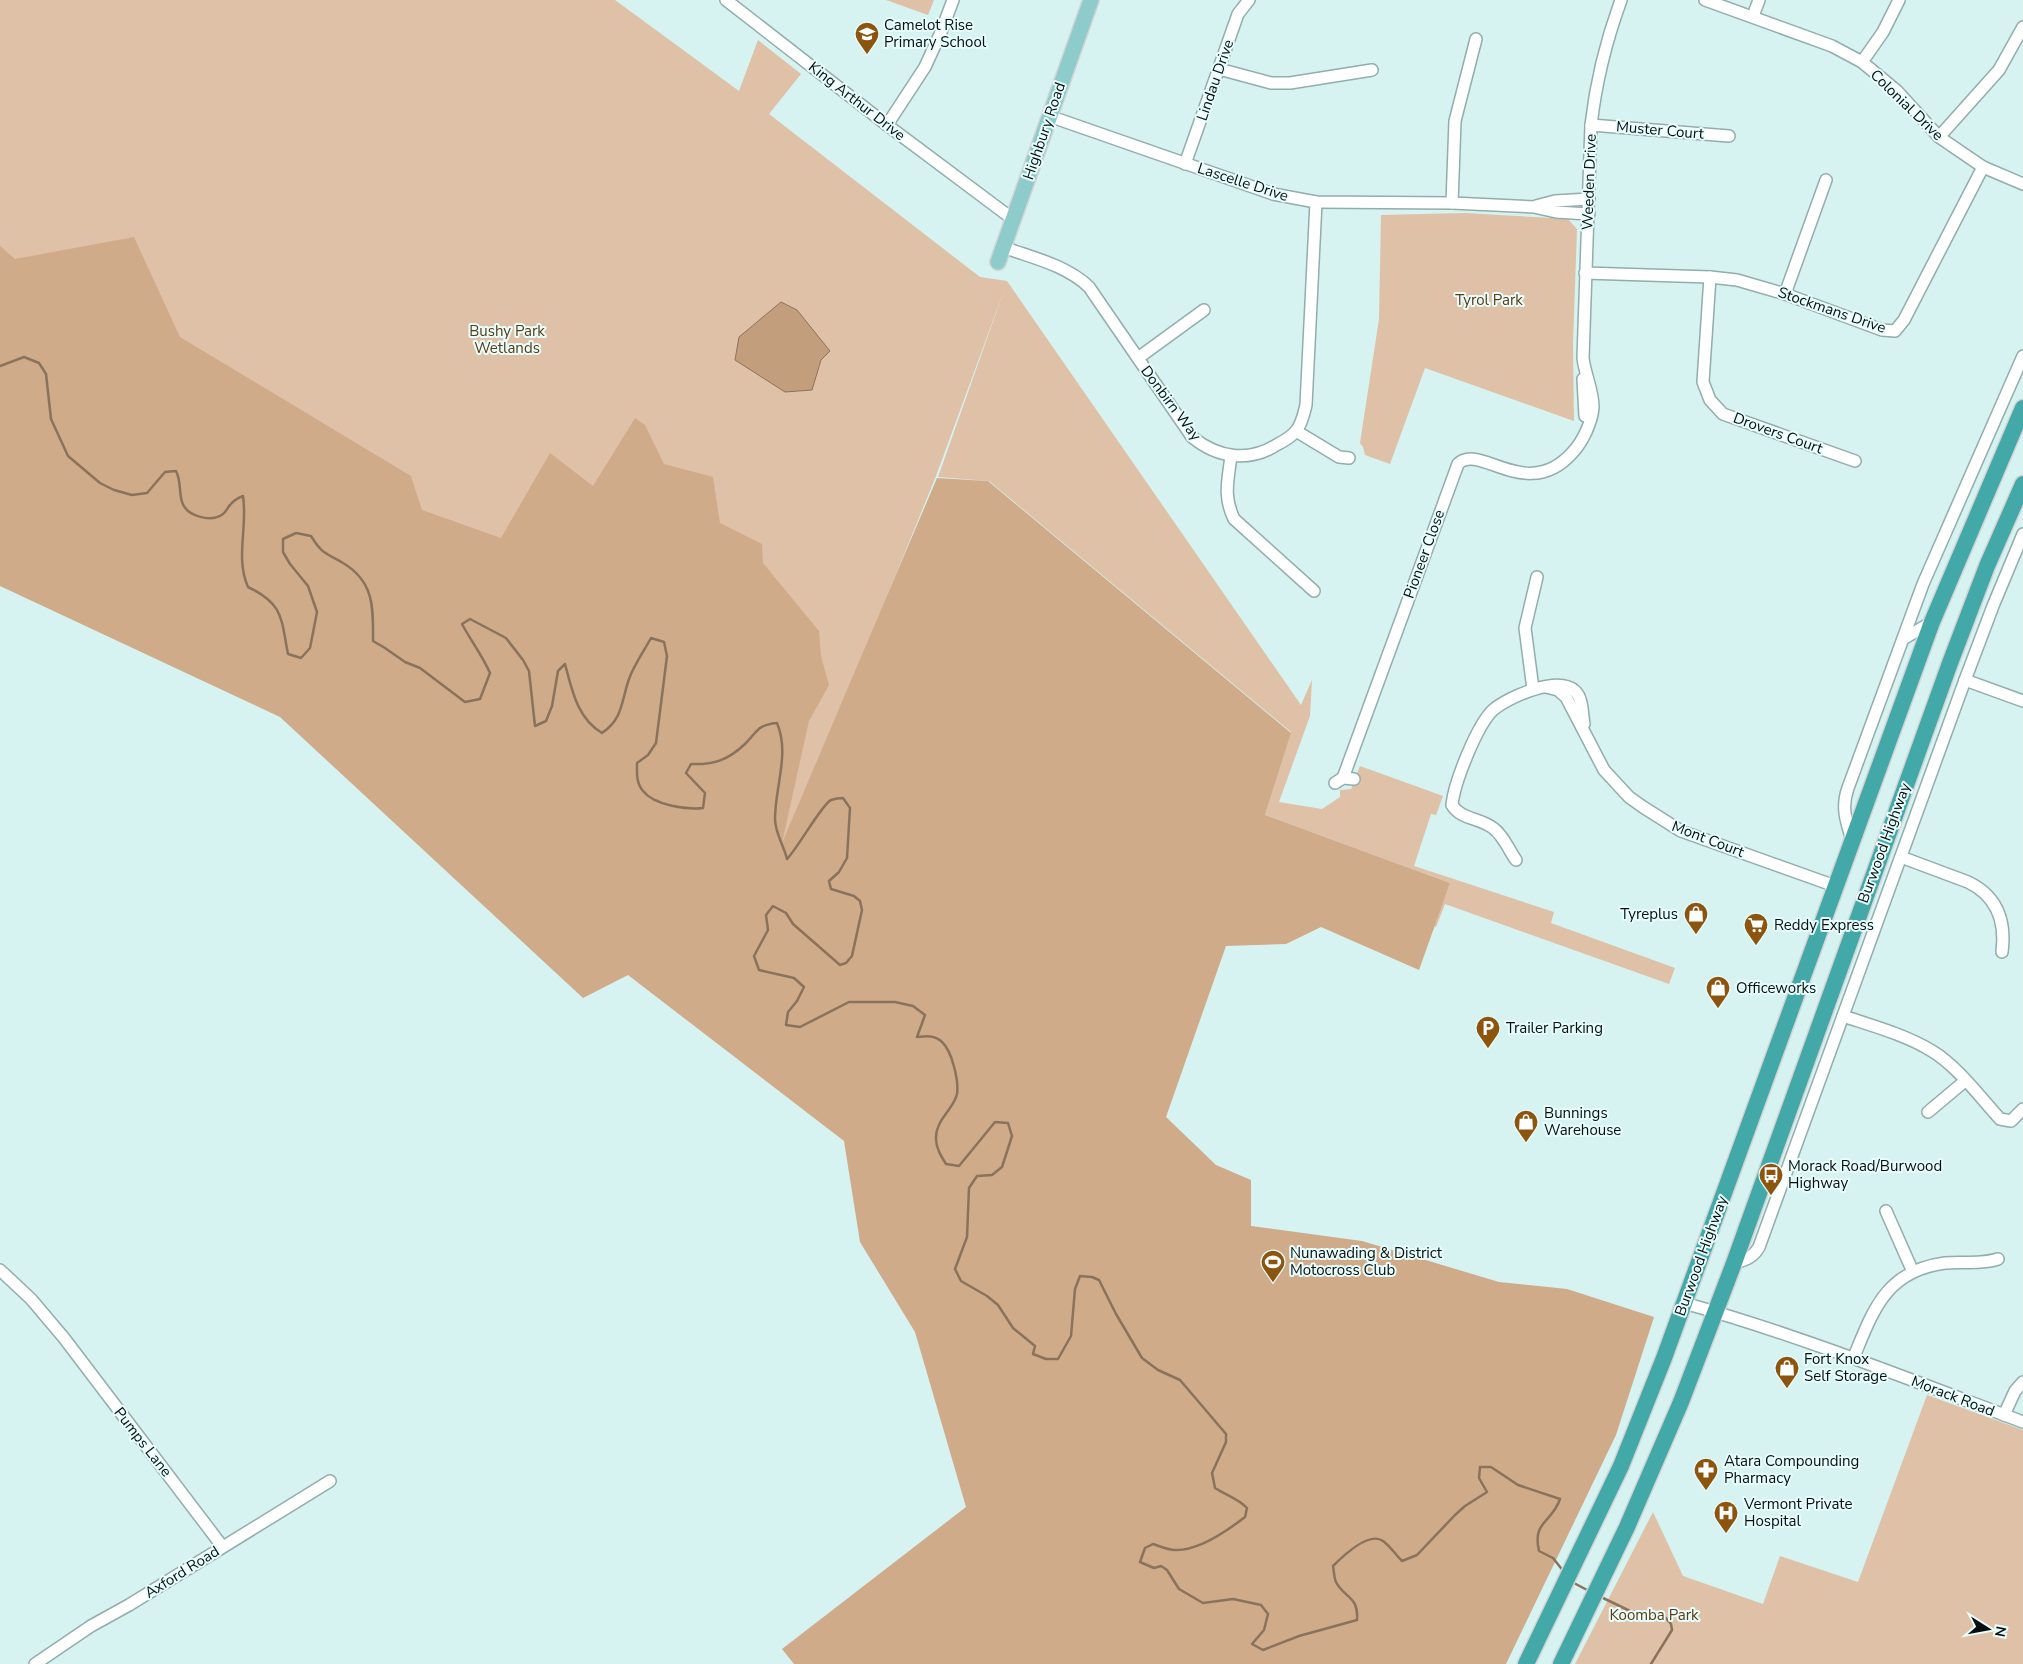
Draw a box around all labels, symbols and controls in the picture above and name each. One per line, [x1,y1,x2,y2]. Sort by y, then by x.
place label: Camelot Rise Primary School [884,15,987,52]
school or university icon: Camelot Rise Primary School [854,21,880,55]
street label: Lindau Drive [1192,37,1238,123]
street label: King Arthur Drive [804,57,910,145]
street label: Colonial Drive [1866,65,1948,145]
street label: Highbury Road [1018,80,1070,182]
street label: Muster Court [1615,116,1705,144]
street label: Weeden Drive [1577,134,1601,230]
street label: Lascelle Drive [1195,158,1291,206]
street label: Stockmans Drive [1775,282,1889,338]
park label: Tyrol Park [1455,290,1523,310]
park label: Bushy Park Wetlands [469,321,545,358]
street label: Donbirn Way [1136,361,1206,445]
street label: Drovers Court [1730,408,1826,459]
street label: Pioneer Close [1399,507,1449,601]
street label: Burwood Highway [1853,780,1915,906]
street label: Mont Court [1669,816,1748,862]
shop icon: Tyreplus [1683,901,1709,935]
place label: Tyreplus [1620,904,1678,924]
supermarket icon: Reddy Express [1743,912,1769,946]
place label: Reddy Express [1774,915,1874,935]
shop icon: Officeworks [1705,975,1731,1009]
place label: Officeworks [1736,978,1816,998]
parking icon: Trailer Parking [1475,1015,1501,1049]
place label: Trailer Parking [1506,1018,1603,1038]
place label: Bunnings Warehouse [1544,1103,1621,1140]
shop icon: Bunnings Warehouse [1513,1109,1539,1143]
place label: Morack Road/Burwood Highway [1788,1156,1942,1193]
bus stop icon: Morack Road/Burwood Highway [1758,1162,1784,1196]
street label: Burwood Highway [1670,1193,1732,1319]
place label: Nunawading & District Motocross Club [1290,1243,1443,1280]
sports icon: Nunawading & District Motocross Club [1260,1249,1286,1283]
place label: Fort Knox Self Storage [1804,1349,1887,1386]
shop icon: Fort Knox Self Storage [1774,1355,1800,1389]
street label: Morack Road [1909,1371,1997,1421]
street label: Pumps Lane [110,1403,176,1481]
place label: Atara Compounding Pharmacy [1724,1451,1859,1488]
pharmacy icon: Atara Compounding Pharmacy [1693,1457,1719,1491]
place label: Vermont Private Hospital [1743,1494,1853,1531]
hospital icon: Vermont Private Hospital [1713,1500,1739,1534]
street label: Axford Road [141,1541,223,1603]
north arrow [1963,1604,2013,1654]
park label: Koomba Park [1609,1605,1699,1625]
text: N [1990,1624,2011,1638]

